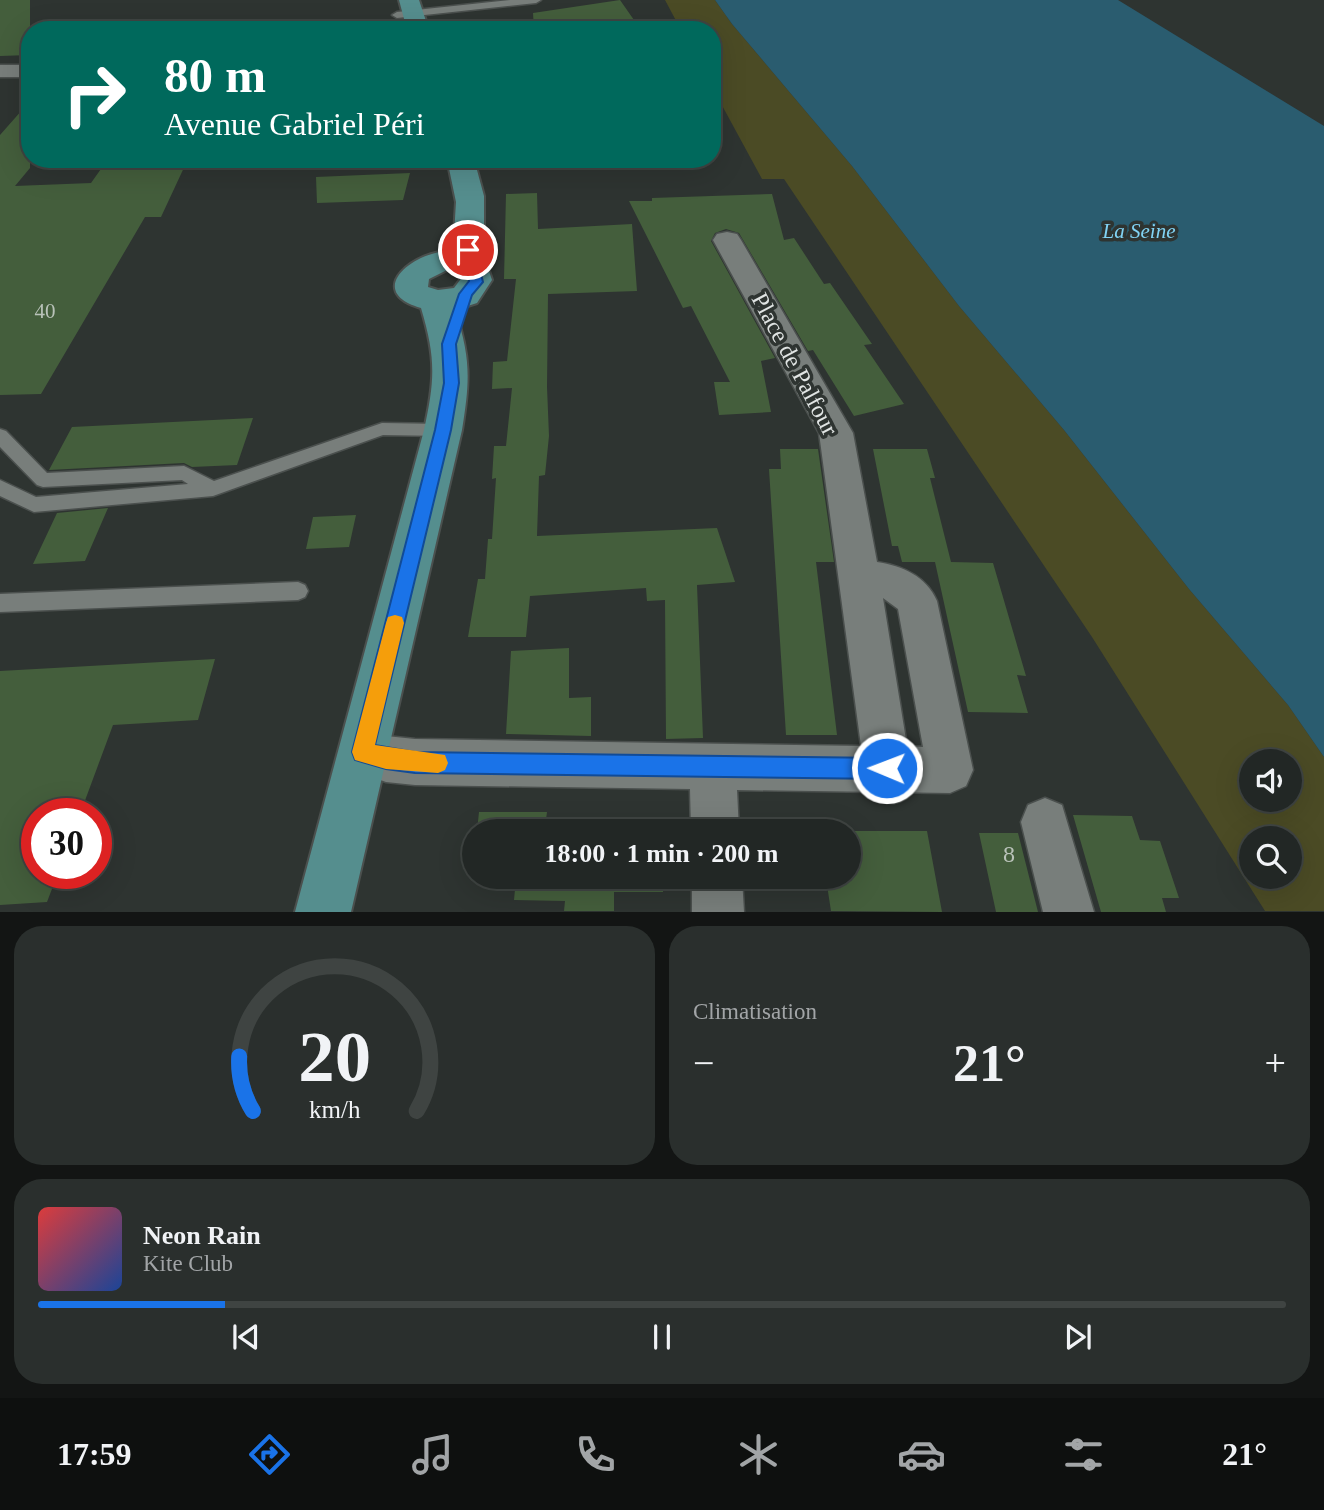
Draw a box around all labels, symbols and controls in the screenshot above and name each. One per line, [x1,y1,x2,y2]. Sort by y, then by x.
text: 80 m [164,48,266,103]
icon: right [49,49,140,140]
text: Avenue Gabriel Péri [164,106,425,142]
water label: La Seine [1102,219,1175,243]
pin [438,220,498,280]
icon: arrive [449,231,487,269]
street label: Place de Palfour [747,288,843,440]
house number: 40 [35,299,56,323]
position arrow [850,731,924,805]
map controls [1239,749,1302,889]
button: sound [1239,749,1302,812]
speed limit sign: 30 [21,798,112,889]
button: search [1239,826,1302,889]
text: 18:00 · 1 min · 200 m [545,839,779,868]
house number: 8 [1003,841,1015,867]
text: Climatisation [693,999,817,1024]
text: 20 [298,1017,371,1098]
text: 21° [953,1035,1026,1092]
text: − [693,1042,714,1084]
text: + [1265,1042,1286,1084]
text: km/h [309,1096,361,1123]
text: Neon Rain [143,1221,261,1250]
text: Kite Club [143,1251,233,1276]
icon: previous [227,1318,265,1356]
icon: pause [643,1318,681,1356]
icon: next [1059,1318,1097,1356]
icon: directions [245,1430,294,1479]
icon: music [408,1430,457,1479]
icon: phone [571,1430,620,1479]
icon: climate [734,1430,783,1479]
icon: car [897,1430,946,1479]
icon: filters [1059,1430,1108,1479]
text: 17:59 [57,1436,132,1472]
text: 21° [1222,1436,1267,1472]

